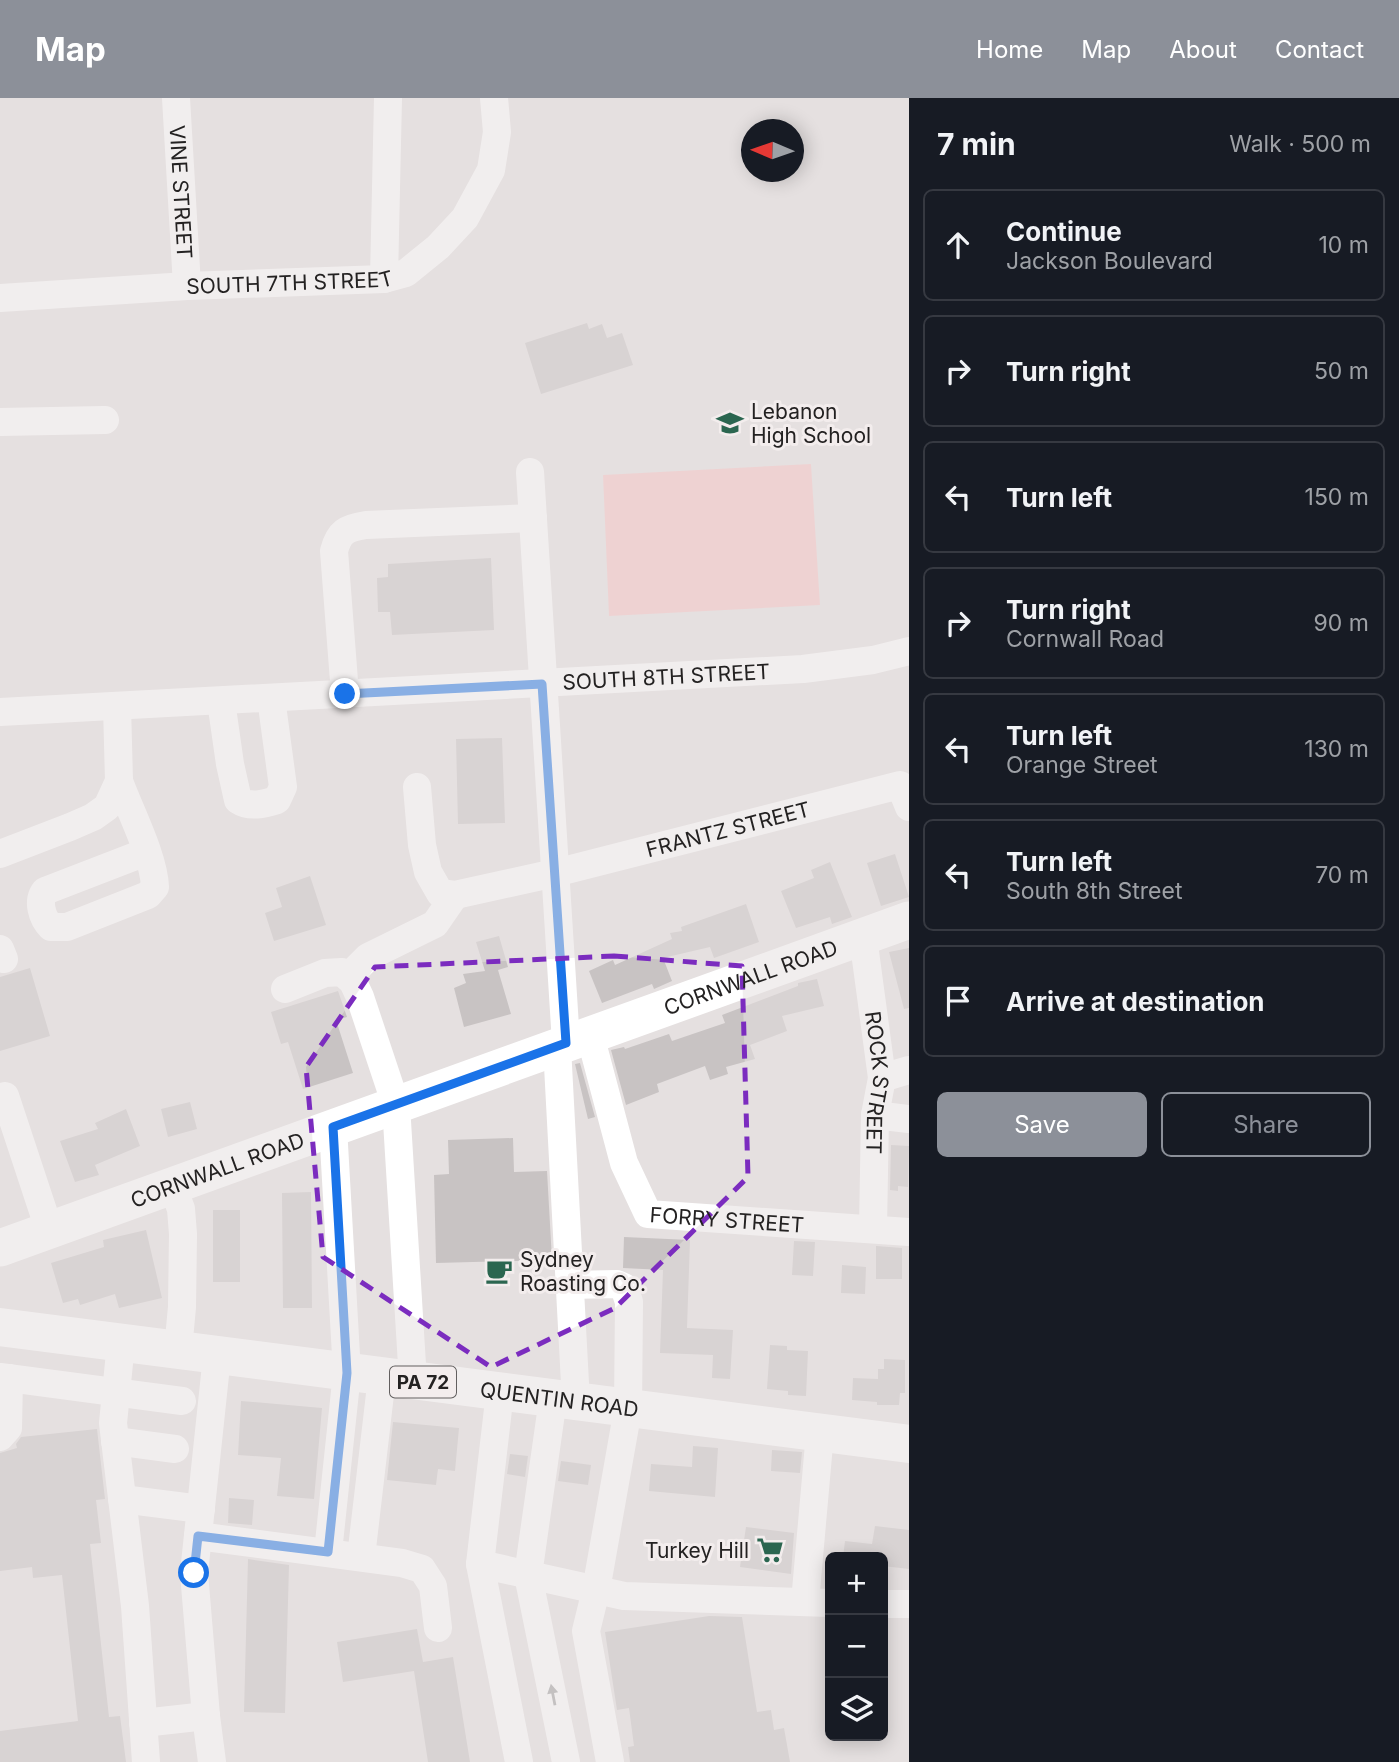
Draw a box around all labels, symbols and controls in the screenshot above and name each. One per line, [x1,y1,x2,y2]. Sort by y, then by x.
text: Map [35,29,106,69]
text: Home [976,35,1043,64]
text: Map [1081,35,1131,64]
text: About [1169,35,1237,64]
text: Contact [1275,35,1364,64]
north arrow [741,119,804,182]
street label: VINE STREET [165,124,198,259]
text: 7 min [937,126,1016,162]
text: Walk · 500 m [1229,130,1371,158]
text: Continue [1006,216,1122,247]
icon: ahead [939,226,977,264]
text: 10 m [1319,231,1369,259]
text: Jackson Boulevard [1006,247,1213,275]
street label: SOUTH 7TH STREET [186,265,396,299]
icon: right [939,352,977,390]
text: Turn right [1006,356,1131,387]
text: 50 m [1314,357,1369,385]
place label: Lebanon High School [751,399,871,448]
school or university icon: Lebanon High School [715,408,745,438]
icon: left [939,478,977,516]
text: Turn left [1006,482,1112,513]
text: 150 m [1305,483,1369,511]
text: Turn right [1006,594,1131,625]
icon: right [939,604,977,642]
text: 90 m [1314,609,1369,637]
text: Cornwall Road [1006,625,1164,653]
street label: SOUTH 8TH STREET [562,658,770,694]
route end [329,678,360,709]
text: Turn left [1006,720,1112,751]
icon: left [939,730,977,768]
text: 130 m [1304,735,1369,763]
text: Orange Street [1006,751,1158,779]
street label: FRANTZ STREET [643,796,813,862]
text: Turn left [1006,846,1112,877]
icon: left [939,856,977,894]
text: 70 m [1315,861,1369,889]
text: South 8th Street [1006,877,1182,905]
street label: CORNWALL ROAD [660,934,841,1020]
icon: arrive [939,982,977,1020]
text: Arrive at destination [1006,986,1265,1017]
street label: ROCK STREET [861,1010,895,1154]
button: Save [937,1092,1147,1157]
button: Share [1161,1092,1371,1157]
street label: CORNWALL ROAD [127,1127,308,1212]
street label: FORRY STREET [649,1202,805,1237]
place label: Sydney Roasting Co. [520,1247,646,1296]
cafe icon: Sydney Roasting Co. [484,1256,514,1286]
road number: PA 72 [390,1366,456,1398]
street label: QUENTIN ROAD [479,1376,640,1422]
supermarket icon: Turkey Hill [755,1535,785,1565]
place label: Turkey Hill [645,1538,749,1563]
map controls [825,1552,888,1741]
button: + [825,1552,888,1615]
route start [178,1557,209,1588]
button: − [825,1615,888,1678]
button: layers [825,1678,888,1741]
one-way arrow [547,1684,558,1706]

